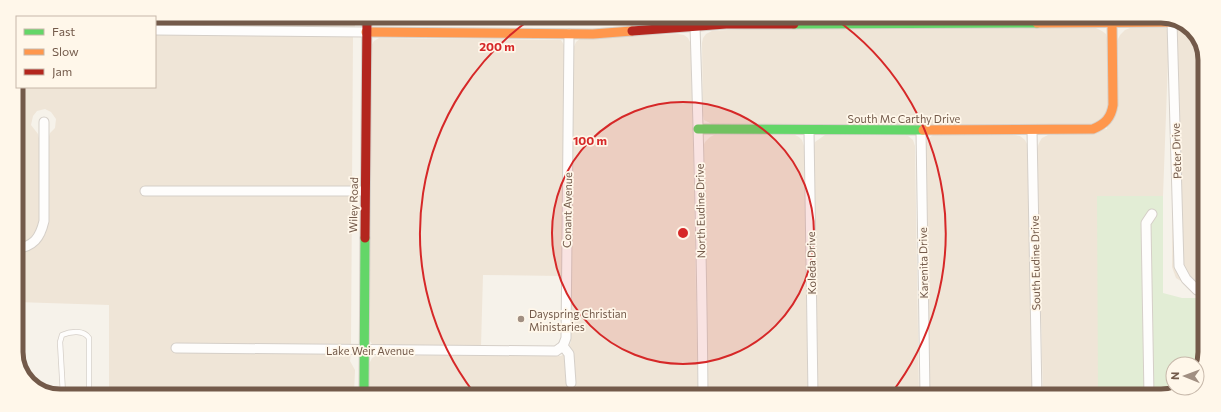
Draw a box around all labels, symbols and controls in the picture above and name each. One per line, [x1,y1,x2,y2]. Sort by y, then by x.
legend [16,16,156,88]
text: Fast [52,24,75,38]
text: 200 m [479,39,515,53]
text: Slow [52,44,79,58]
text: Jam [52,64,72,79]
street label: South Mc Carthy Drive [848,112,961,125]
street label: Peter Drive [1169,123,1183,179]
text: 100 m [573,133,607,147]
street label: North Eudine Drive [693,163,707,259]
street label: Conant Avenue [560,172,574,248]
street label: Wiley Road [346,177,360,233]
street label: South Eudine Drive [1028,215,1042,310]
centre of rings [676,226,690,240]
street label: Karenita Drive [916,227,930,299]
street label: Koleda Drive [804,231,818,295]
place label: Dayspring Christian Ministaries [529,307,627,333]
marker: Dayspring Christian Ministaries [516,314,526,324]
street label: Lake Weir Avenue [326,344,414,357]
north arrow [1165,356,1205,396]
text: N [1168,372,1181,380]

